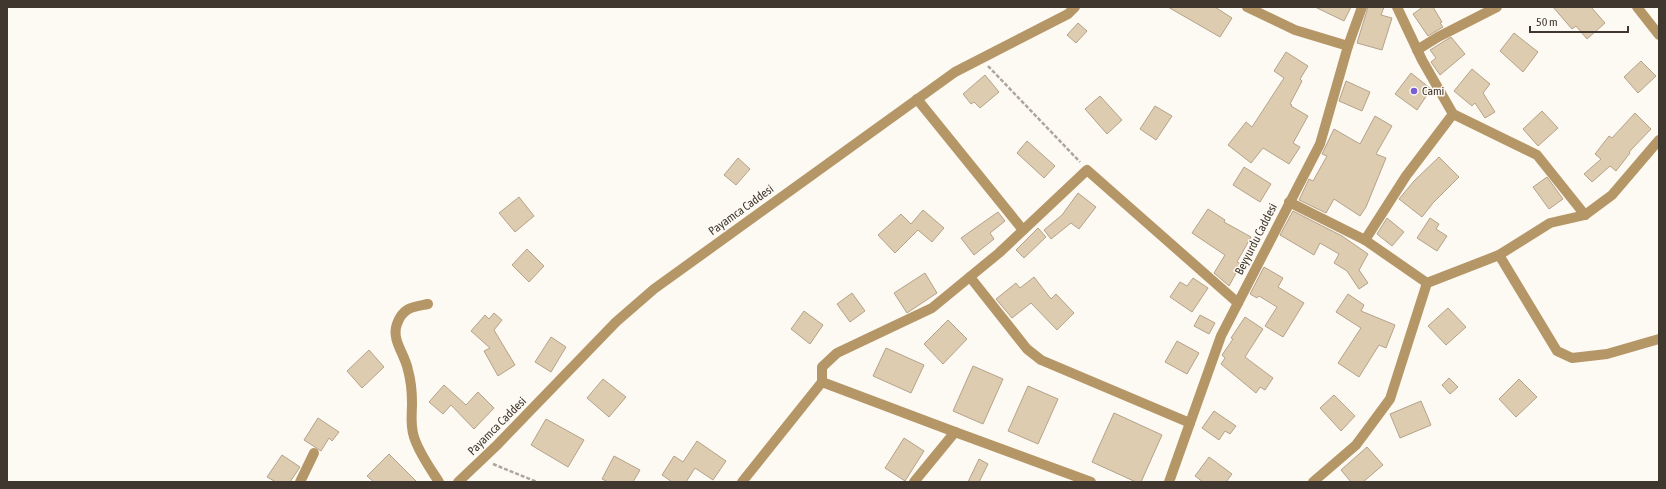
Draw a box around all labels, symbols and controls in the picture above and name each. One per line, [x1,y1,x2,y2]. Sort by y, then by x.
scale bar [1530,8,1628,34]
text: 50 m [1536,15,1558,29]
place label: Cami [1422,84,1444,98]
marker: Cami [1409,86,1419,96]
street label: Payamca Caddesi [706,182,776,238]
street label: Beyyurdu Caddesi [1232,201,1280,277]
street label: Payamca Caddesi [465,394,529,458]

